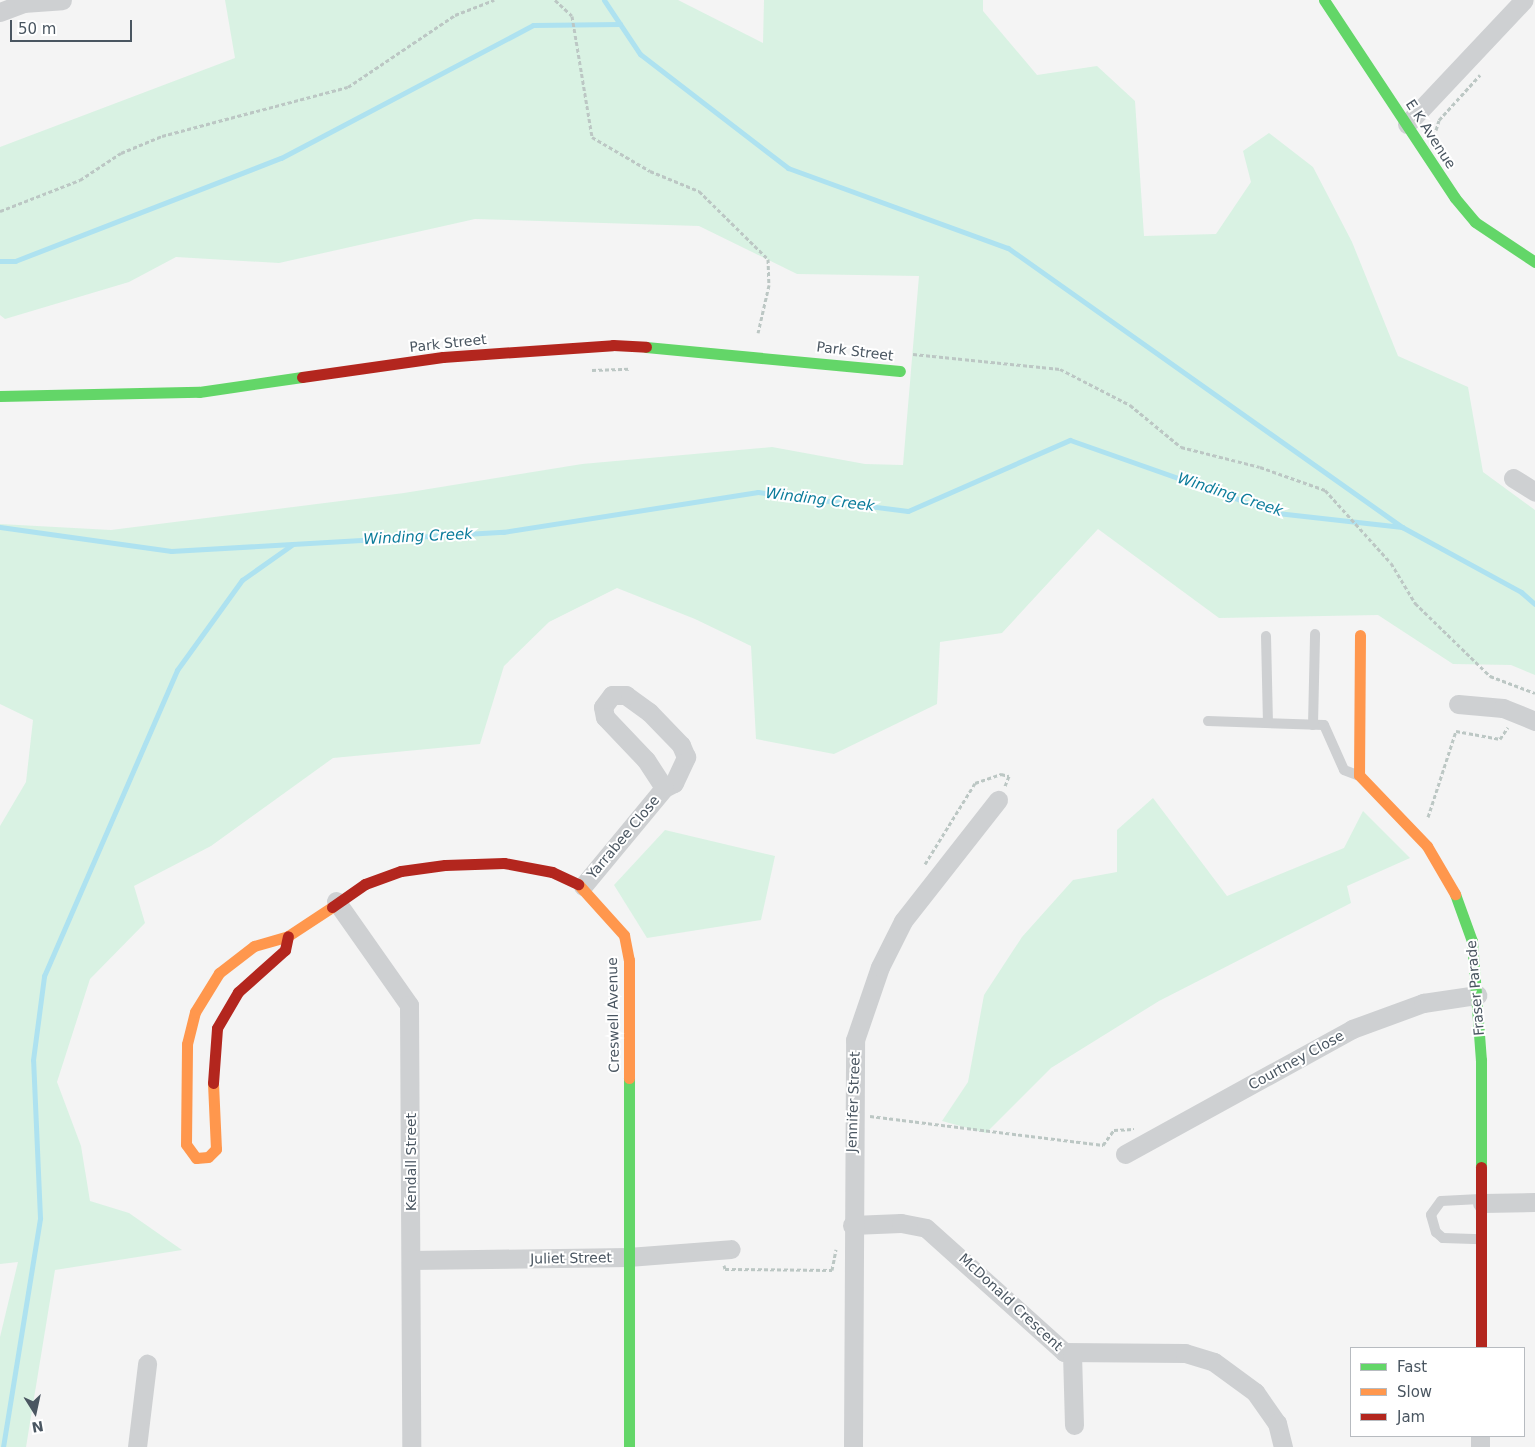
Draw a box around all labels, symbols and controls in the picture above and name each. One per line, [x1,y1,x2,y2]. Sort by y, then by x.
scale bar [12,10,135,42]
text: 50 m [18,20,56,38]
street label: E K Avenue [1402,96,1460,172]
street label: Park Street [409,331,487,355]
street label: Park Street [816,338,894,364]
water label: Winding Creek [1175,469,1285,521]
water label: Winding Creek [764,484,876,516]
water label: Winding Creek [363,525,473,549]
street label: Yarrabee Close [583,792,663,882]
street label: Fraser Parade [1462,940,1488,1036]
street label: Creswell Avenue [604,957,622,1073]
street label: Courtney Close [1245,1027,1347,1093]
street label: Jennifer Street [843,1051,863,1153]
street label: Kendall Street [403,1113,419,1211]
street label: Juliet Street [530,1249,612,1267]
street label: McDonald Crescent [956,1250,1066,1354]
legend [1350,1347,1525,1437]
text: Fast [1397,1358,1427,1376]
text: Slow [1397,1383,1432,1401]
north arrow [10,1387,60,1437]
text: Jam [1397,1408,1425,1426]
text: N [30,1418,45,1436]

